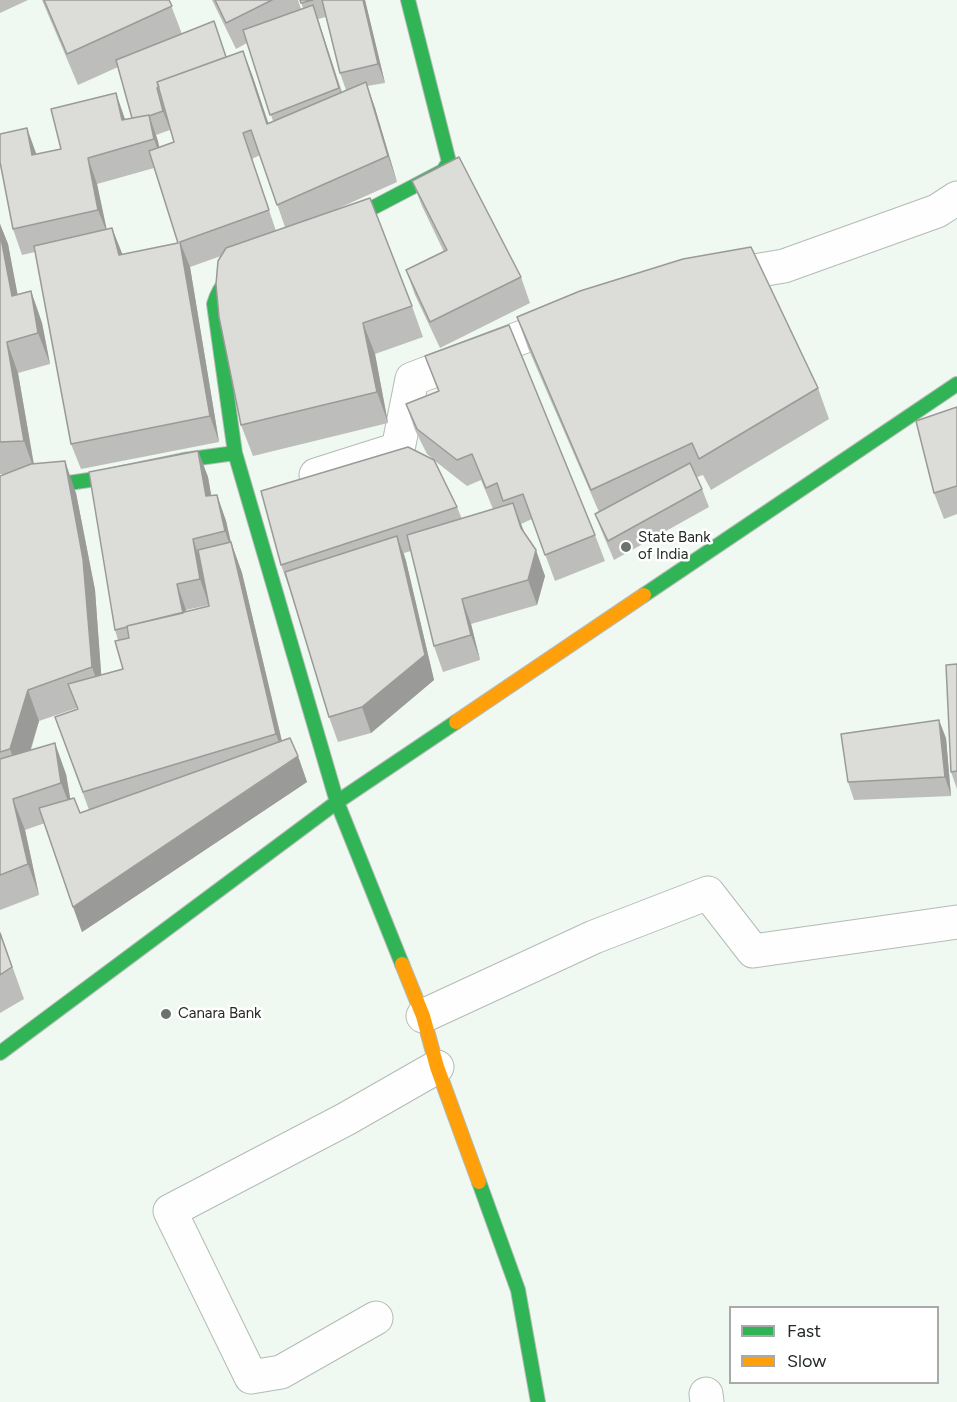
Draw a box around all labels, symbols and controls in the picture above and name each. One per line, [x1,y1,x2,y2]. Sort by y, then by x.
place label: State Bank of India [638,529,710,564]
marker: State Bank of India [619,540,633,554]
place label: Canara Bank [178,1005,261,1023]
marker: Canara Bank [159,1007,173,1021]
legend [729,1306,939,1384]
text: Fast [787,1320,821,1342]
text: Slow [787,1350,826,1372]

